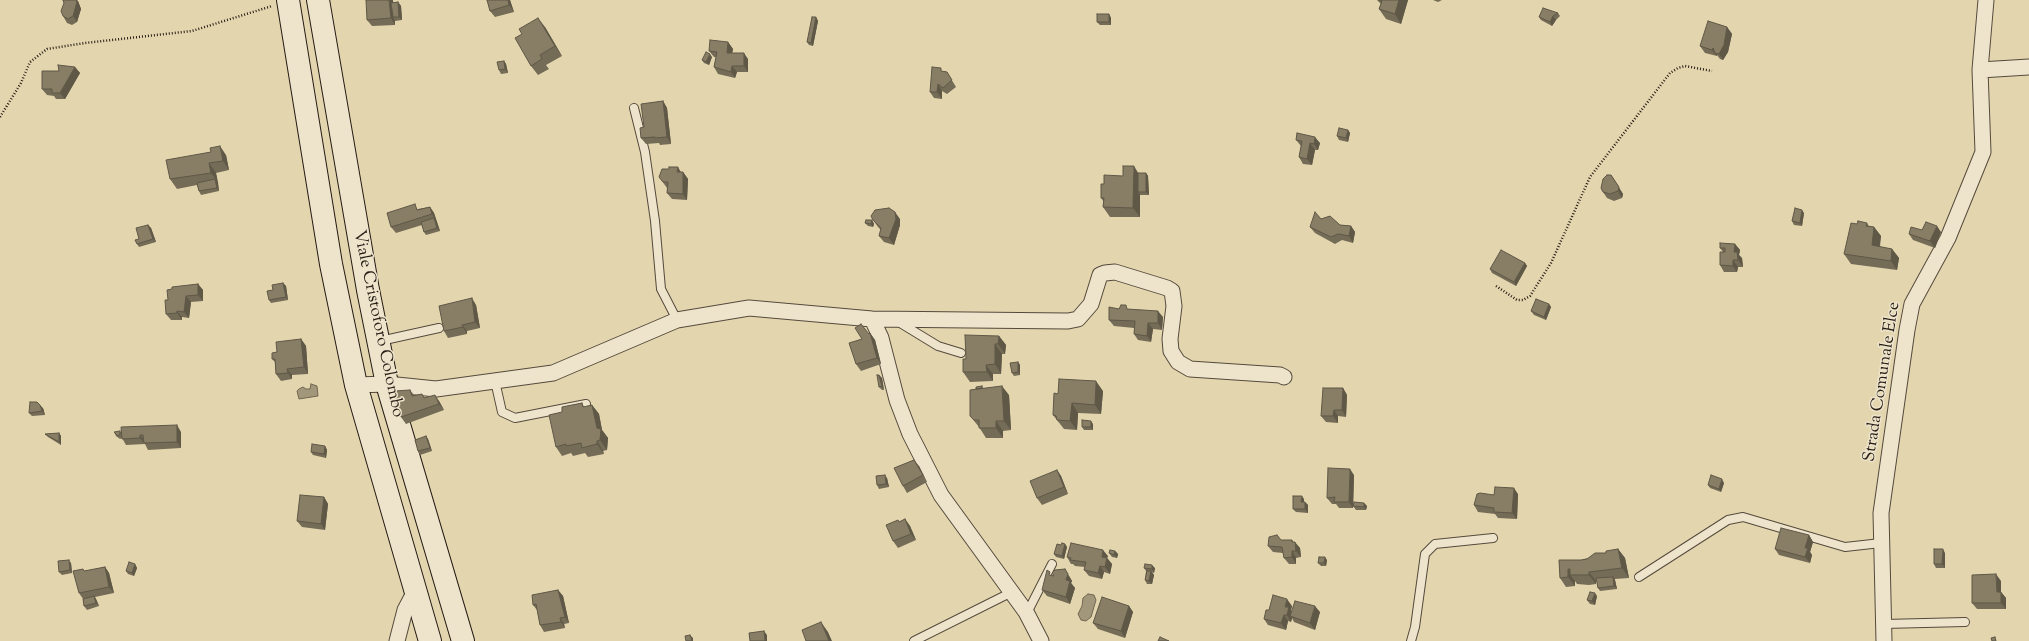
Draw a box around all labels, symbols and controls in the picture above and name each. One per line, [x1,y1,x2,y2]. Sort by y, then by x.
street label: Viale Cristoforo Colombo [347,229,407,419]
street label: Strada Comunale Elce [1860,301,1906,463]

